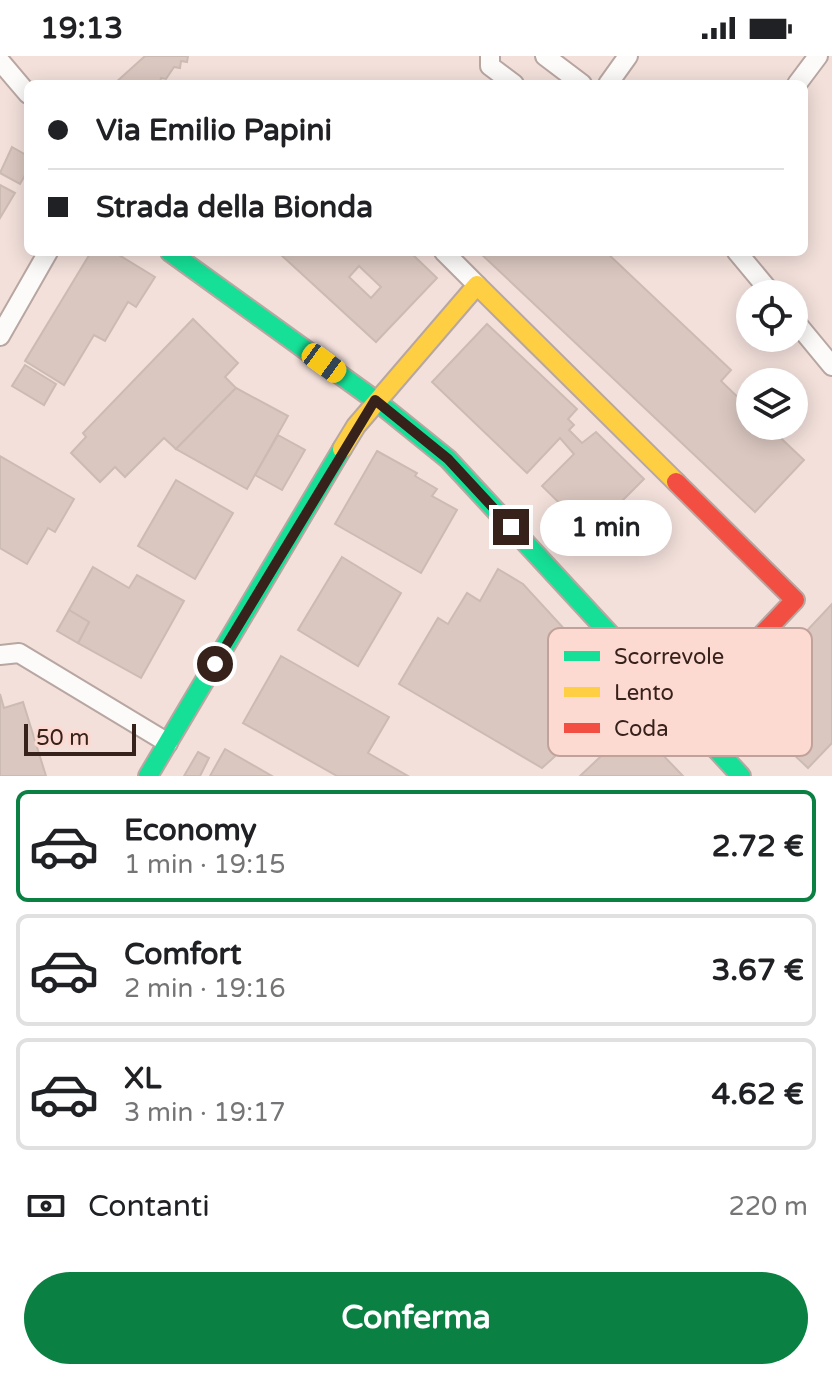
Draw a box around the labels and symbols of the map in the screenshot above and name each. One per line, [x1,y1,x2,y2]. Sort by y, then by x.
car [298,339,350,387]
callout: 1 min [539,499,671,555]
route end [493,509,529,545]
legend [548,628,812,756]
text: Scorrevole [614,644,724,670]
route start [197,646,233,682]
text: Lento [614,680,674,706]
text: Coda [614,716,669,742]
scale bar [24,720,136,756]

